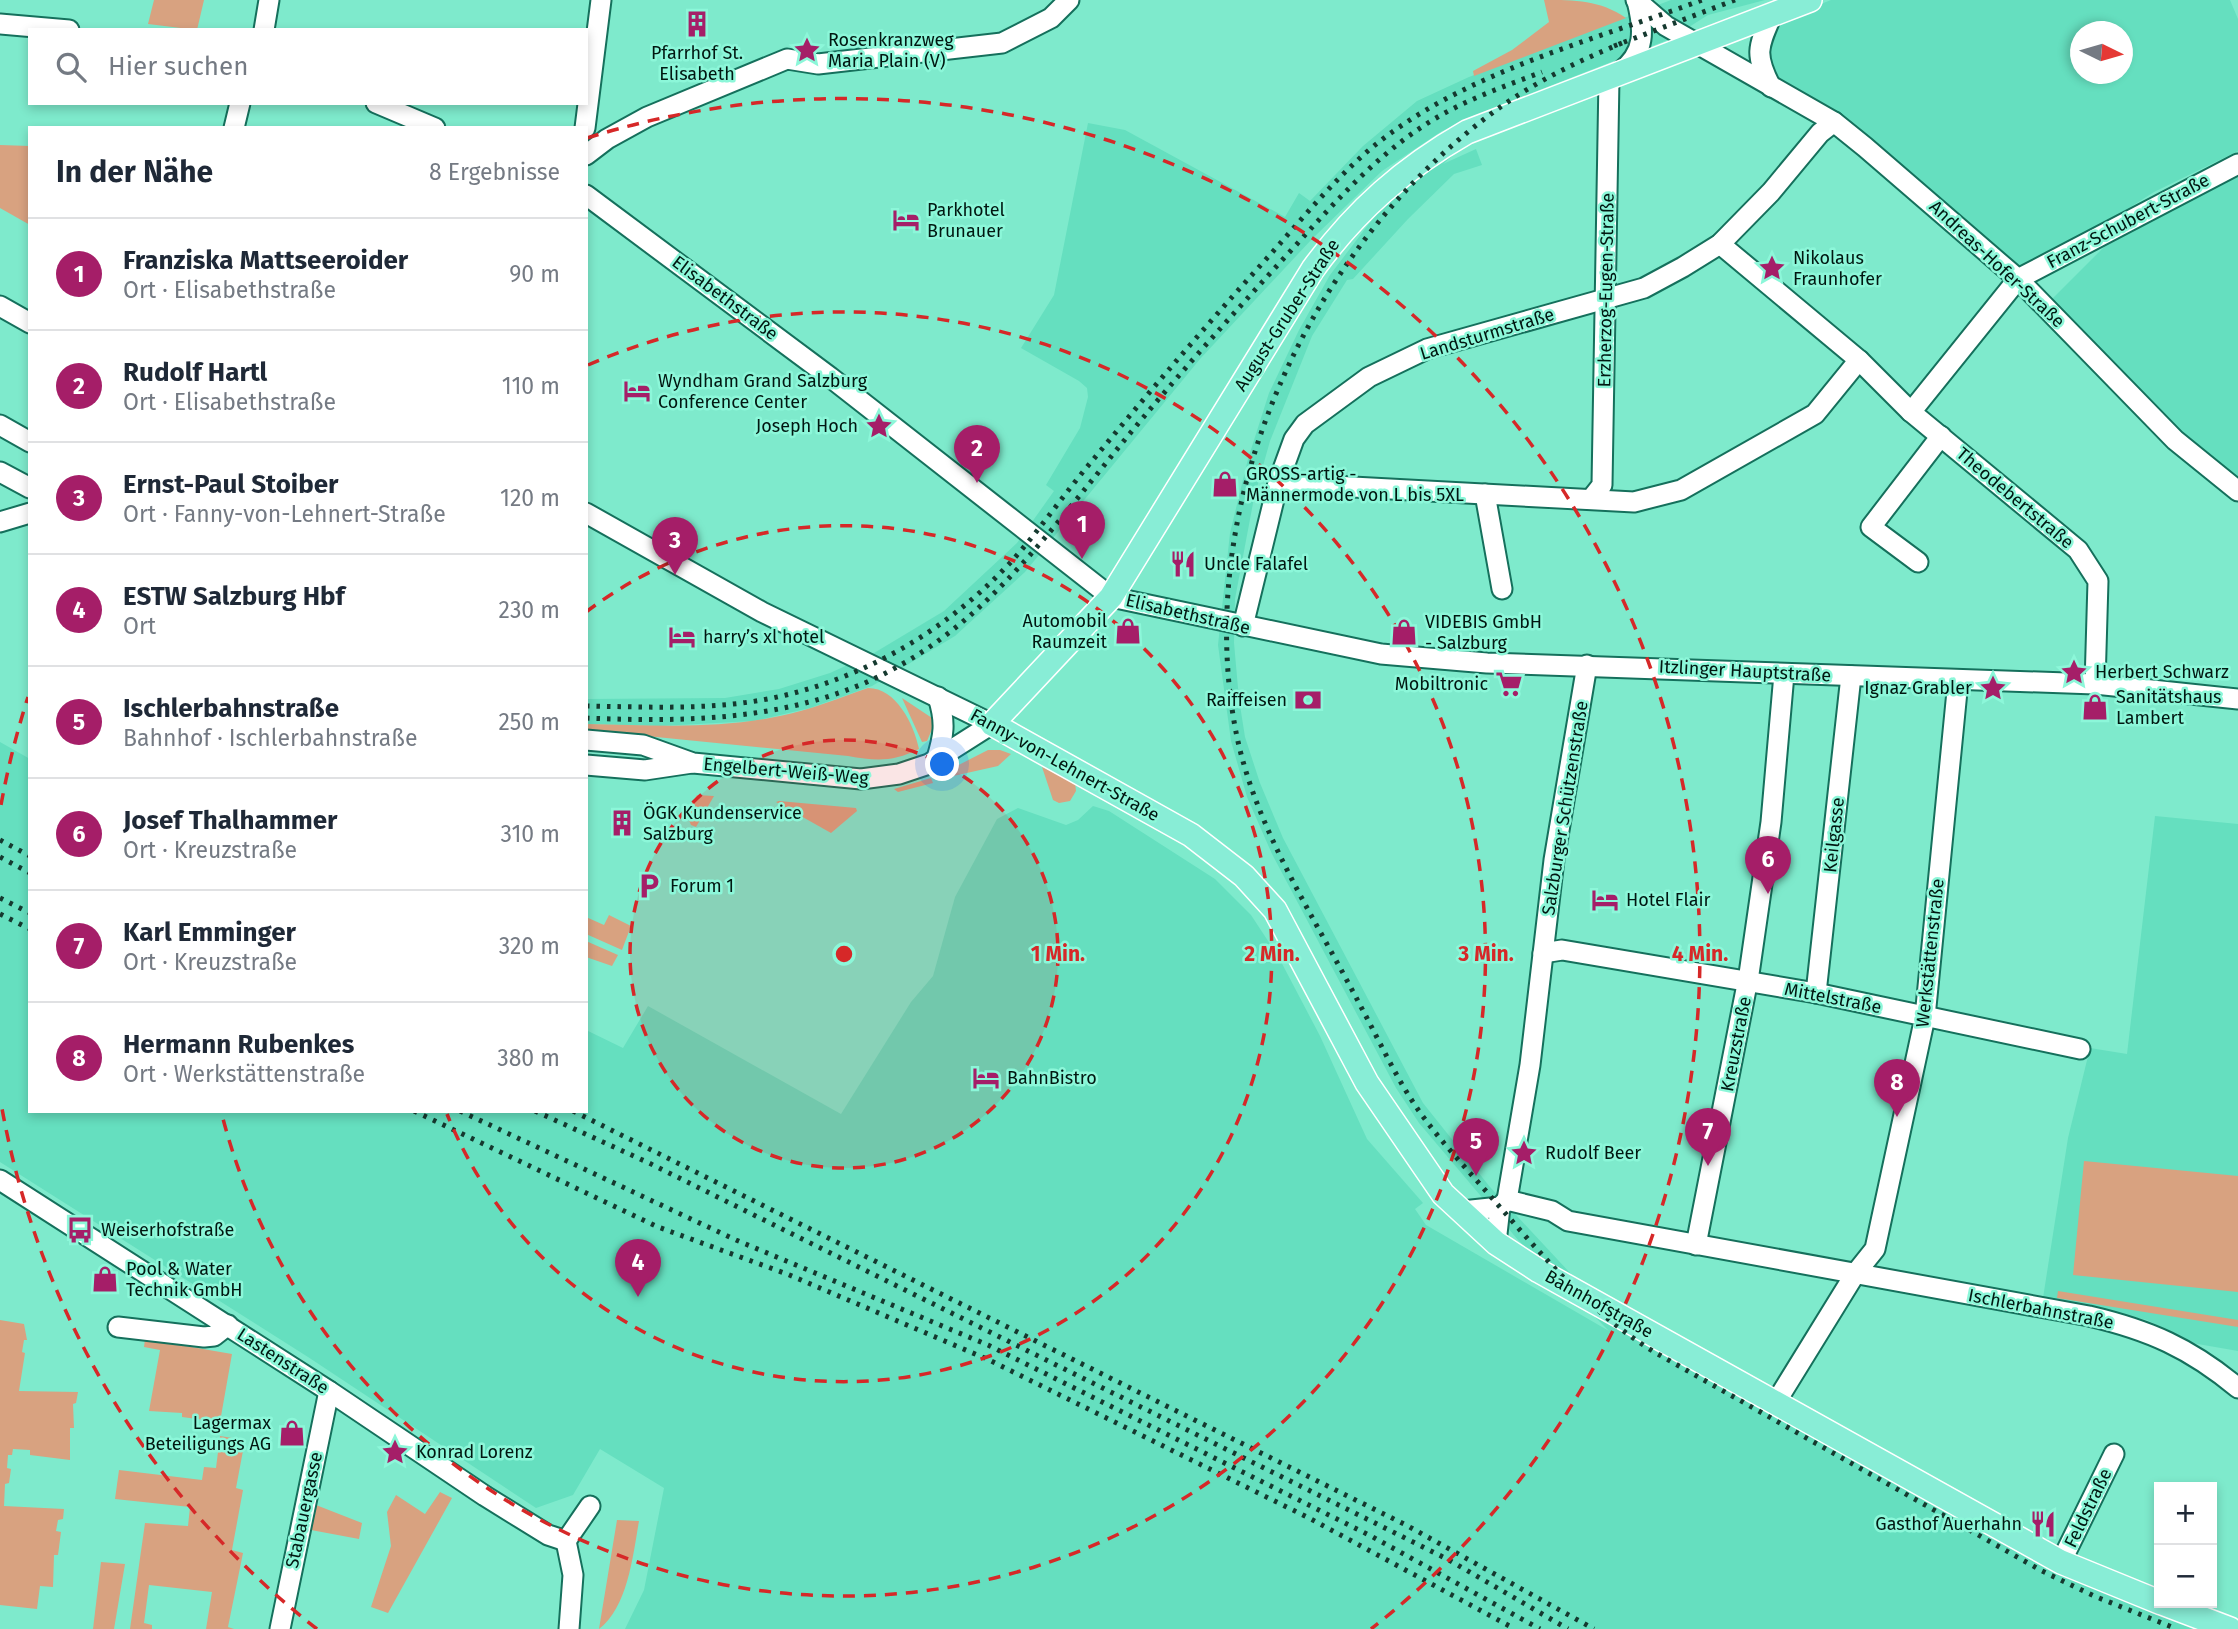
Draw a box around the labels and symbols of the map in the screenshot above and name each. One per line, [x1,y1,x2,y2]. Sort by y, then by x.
building icon: Pfarrhof St. Elisabeth [682,9,712,39]
north arrow [2070,21,2133,84]
place label: Rosenkranzweg Maria Plain (V) [828,29,954,72]
place icon: Rosenkranzweg Maria Plain (V) [792,35,822,65]
place label: Pfarrhof St. Elisabeth [651,42,743,85]
street label: Franz-Schubert-Straße [2043,169,2213,273]
street label: Erzherzog-Eugen-Straße [1593,193,1619,387]
street label: Andreas-Hofer-Straße [1925,196,2069,332]
place label: Parkhotel Brunauer [927,199,1005,242]
hotel icon: Parkhotel Brunauer [891,205,921,235]
street label: August-Gruber-Straße [1230,235,1344,395]
place label: Nikolaus Fraunhofer [1793,247,1882,290]
street label: Elisabethstraße [668,251,782,345]
place icon: Nikolaus Fraunhofer [1757,253,1787,283]
street label: Landsturmstraße [1417,303,1557,365]
place label: Wyndham Grand Salzburg Conference Center [658,370,868,413]
hotel icon: Wyndham Grand Salzburg Conference Center [622,376,652,406]
place icon: Joseph Hoch [864,411,894,441]
place label: Joseph Hoch [756,415,858,437]
pin: 2 [954,425,1000,483]
street label: Theodebertstraße [1952,443,2078,553]
place label: GROSS-artig - Männermode von L bis 5XL [1246,463,1464,506]
shop icon: GROSS-artig - Männermode von L bis 5XL [1210,469,1240,499]
pin: 1 [1059,501,1105,559]
pin: 3 [652,517,698,575]
restaurant icon: Uncle Falafel [1168,549,1198,579]
place label: Uncle Falafel [1204,553,1308,575]
street label: Elisabethstraße [1124,589,1252,639]
place label: Automobil Raumzeit [1022,610,1107,653]
place label: VIDEBIS GmbH - Salzburg [1425,611,1542,654]
shop icon: Automobil Raumzeit [1113,616,1143,646]
shop icon: VIDEBIS GmbH - Salzburg [1389,617,1419,647]
hotel icon: harry’s xl hotel [667,622,697,652]
place label: harry’s xl hotel [703,626,824,648]
street label: Itzlinger Hauptstraße [1658,656,1832,686]
place icon: Herbert Schwarz [2059,657,2089,687]
place label: Herbert Schwarz [2095,661,2229,683]
supermarket icon: Mobiltronic [1494,669,1524,699]
place label: Mobiltronic [1395,673,1488,695]
place icon: Ignaz Grabler [1978,673,2008,703]
place label: Ignaz Grabler [1864,677,1972,699]
bank icon: Raiffeisen [1293,685,1323,715]
place label: Sanitätshaus Lambert [2116,686,2222,729]
place label: Raiffeisen [1206,689,1287,711]
shop icon: Sanitätshaus Lambert [2080,692,2110,722]
street label: Salzburger Schützenstraße [1537,699,1593,917]
street label: Fanny-von-Lehnert-Straße [967,704,1163,826]
your location [925,747,959,781]
street label: Engelbert-Weiß-Weg [702,753,870,789]
street label: Keilgasse [1819,796,1849,874]
place label: ÖGK Kundenservice Salzburg [643,802,802,845]
building icon: ÖGK Kundenservice Salzburg [607,808,637,838]
pin: 6 [1745,836,1791,894]
parking icon: Forum 1 [634,871,664,901]
place label: Forum 1 [670,875,734,897]
street label: Werkstättenstraße [1911,877,1949,1029]
hotel icon: Hotel Flair [1590,885,1620,915]
place label: Hotel Flair [1626,889,1711,911]
text: 1 Min. [1031,941,1085,967]
text: 2 Min. [1244,941,1300,967]
text: 3 Min. [1457,941,1514,967]
text: 4 Min. [1672,941,1728,967]
centre of rings [832,942,856,966]
street label: Mittelstraße [1783,978,1883,1018]
street label: Kreuzstraße [1716,995,1756,1093]
pin: 8 [1874,1059,1920,1117]
hotel icon: BahnBistro [971,1063,1001,1093]
place label: BahnBistro [1007,1067,1097,1089]
pin: 7 [1685,1108,1731,1166]
pin: 5 [1453,1118,1499,1176]
place icon: Rudolf Beer [1509,1138,1539,1168]
place label: Rudolf Beer [1545,1142,1641,1164]
bus stop icon: Weiserhofstraße [65,1215,95,1245]
place label: Weiserhofstraße [101,1219,234,1241]
pin: 4 [615,1239,661,1297]
place label: Pool & Water Technik GmbH [126,1258,243,1301]
shop icon: Pool & Water Technik GmbH [90,1264,120,1294]
street label: Bahnhofstraße [1541,1265,1657,1343]
street label: Ischlerbahnstraße [1966,1284,2116,1334]
street label: Lastenstraße [233,1323,333,1399]
place label: Lagermax Beteiligungs AG [145,1412,271,1455]
shop icon: Lagermax Beteiligungs AG [277,1418,307,1448]
place icon: Konrad Lorenz [380,1437,410,1467]
place label: Konrad Lorenz [416,1441,533,1463]
street label: Stabauergasse [281,1450,327,1570]
street label: Feldstraße [2059,1465,2117,1551]
restaurant icon: Gasthof Auerhahn [2028,1509,2058,1539]
place label: Gasthof Auerhahn [1875,1513,2022,1535]

